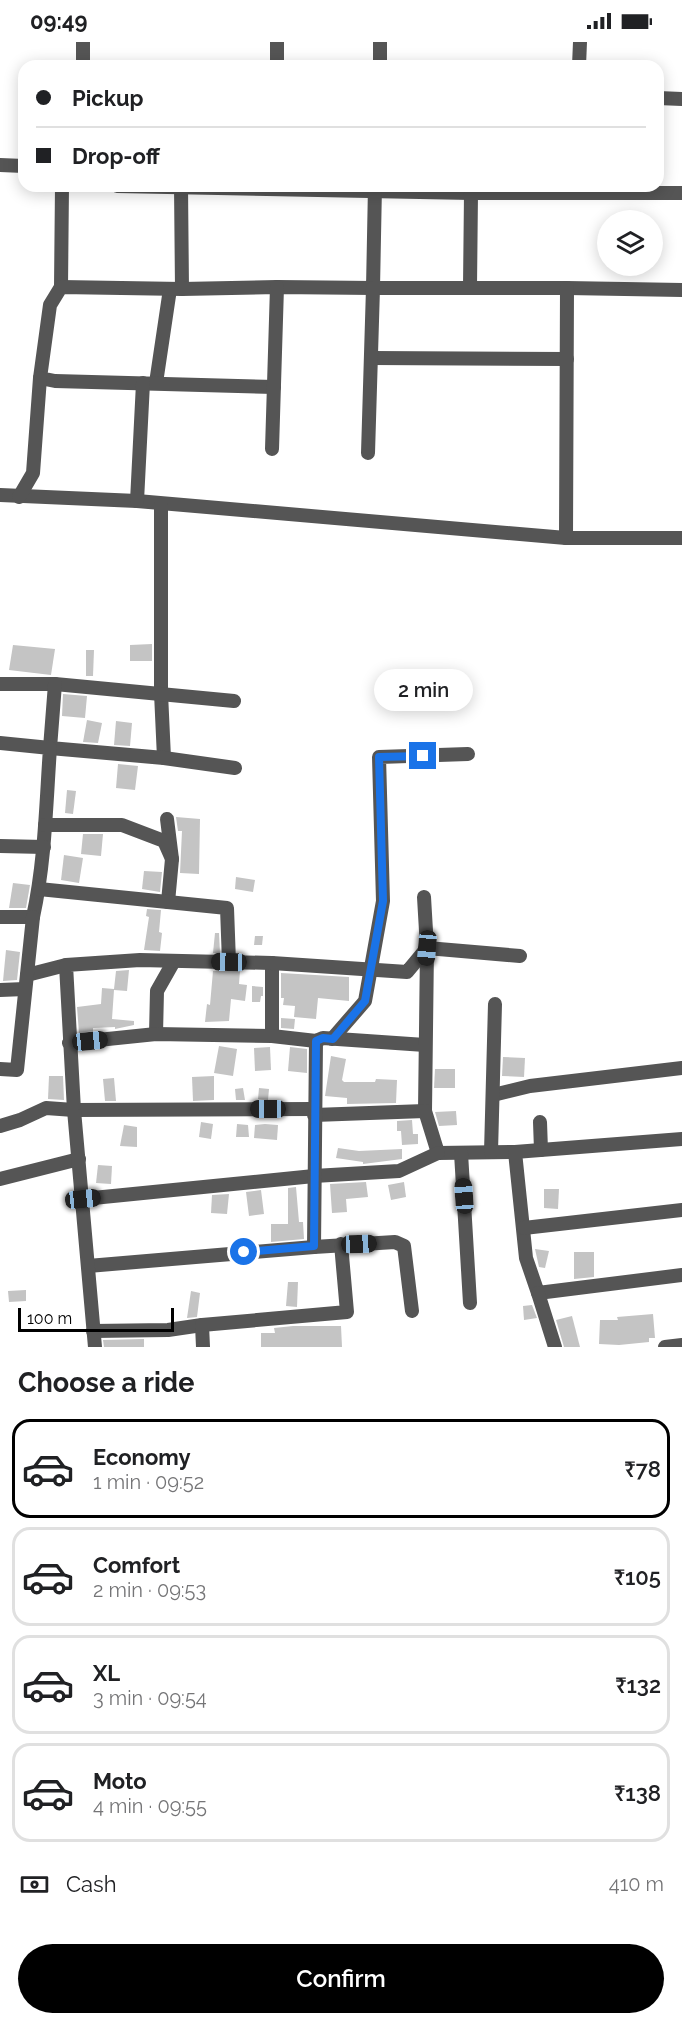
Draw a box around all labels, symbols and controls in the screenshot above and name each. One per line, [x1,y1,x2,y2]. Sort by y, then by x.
text: 09:49 [30,8,87,34]
text: Pickup [72,85,144,111]
text: Drop-off [72,143,160,169]
map controls [597,210,663,276]
button: layers [597,210,663,276]
callout: 2 min [374,669,472,711]
text: 2 min [398,678,449,702]
route end [409,742,436,769]
car [416,929,438,967]
car [211,953,247,971]
car [71,1030,109,1052]
car [250,1100,286,1118]
car [454,1177,474,1215]
car [64,1188,102,1210]
car [341,1234,377,1254]
route start [230,1238,257,1265]
scale bar [18,1305,174,1332]
text: 100 m [27,1309,72,1328]
text: Choose a ride [18,1367,194,1398]
icon: car [21,1442,75,1496]
text: Economy [93,1444,191,1470]
text: ₹78 [624,1456,661,1482]
text: 1 min · 09:52 [93,1470,204,1494]
icon: car [21,1550,75,1604]
text: Comfort [93,1552,180,1578]
text: ₹105 [614,1564,661,1590]
text: 2 min · 09:53 [93,1578,206,1602]
icon: car [21,1658,75,1712]
text: XL [93,1660,120,1686]
text: ₹132 [615,1672,661,1698]
text: 3 min · 09:54 [93,1686,207,1710]
icon: car [21,1766,75,1820]
text: Moto [93,1768,147,1794]
text: ₹138 [614,1780,661,1806]
text: 4 min · 09:55 [93,1794,207,1818]
icon: cash [18,1868,51,1901]
text: Cash [66,1871,117,1897]
text: 410 m [609,1872,664,1896]
button: Confirm [18,1944,664,2013]

